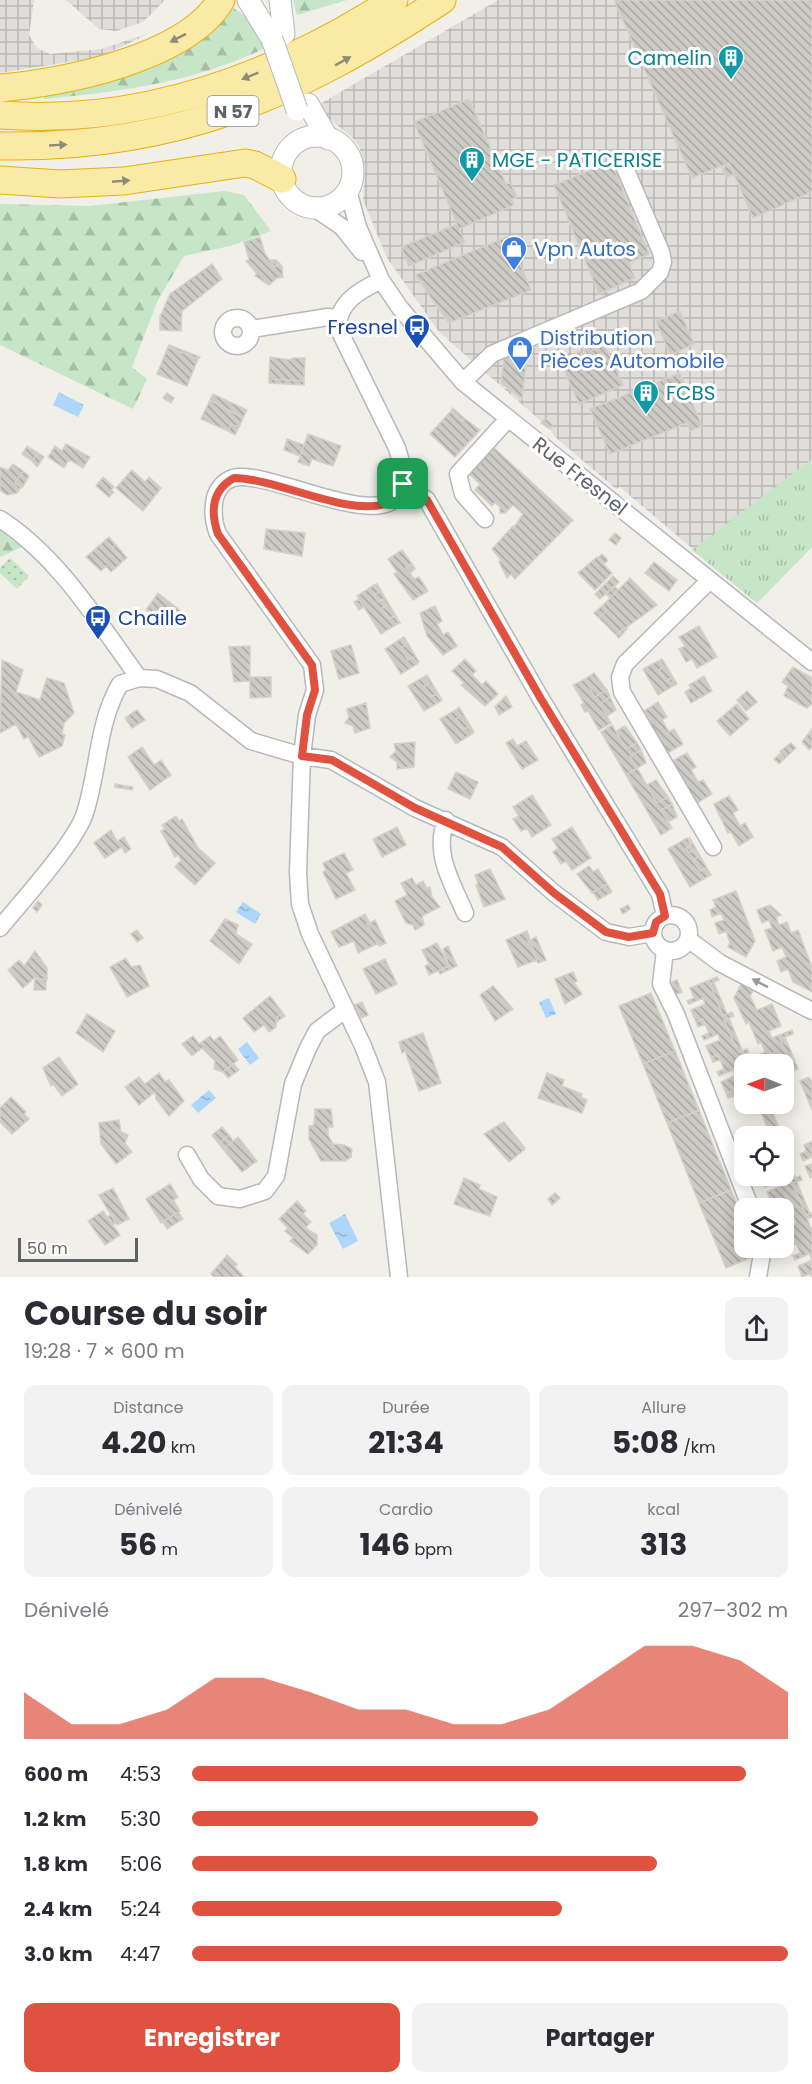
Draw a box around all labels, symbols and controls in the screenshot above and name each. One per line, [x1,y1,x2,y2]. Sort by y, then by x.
one-way arrow [170,33,187,43]
building icon: Camelin [716,43,746,81]
place label: Camelin [627,44,712,72]
one-way arrow [335,56,352,66]
one-way arrow [241,72,259,81]
road number: N 57 [208,96,258,126]
one-way arrow [49,140,68,150]
building icon: MGE - PATICERISE [457,145,487,183]
place label: MGE - PATICERISE [492,146,662,174]
one-way arrow [112,176,131,186]
shop icon: Vpn Autos [499,234,529,272]
place label: Vpn Autos [534,235,636,263]
bus stop icon: Fresnel [402,312,432,350]
place label: Fresnel [328,313,398,341]
place label: Distribution Pièces Automobile [540,324,725,375]
shop icon: Distribution Pièces Automobile [505,334,535,372]
building icon: FCBS [631,378,661,416]
place label: FCBS [666,379,716,407]
street label: Rue Fresnel [527,430,633,522]
pin [377,458,428,509]
icon: arrive [386,467,419,500]
bus stop icon: Chaille [83,603,113,641]
place label: Chaille [118,604,187,632]
one-way arrow [752,979,769,988]
north arrow [734,1054,794,1114]
map controls [734,1054,794,1258]
button: locate [734,1126,794,1186]
button: layers [734,1198,794,1258]
scale bar [18,1235,138,1262]
text: 50 m [27,1237,68,1260]
text: Course du soir [24,1290,267,1337]
button: share [725,1297,788,1360]
text: 19:28 · 7 × 600 m [24,1337,185,1365]
text: Distance [113,1396,183,1419]
text: Durée [382,1396,430,1419]
text: Allure [641,1396,686,1419]
text: 4.20 [101,1421,167,1464]
text: 21:34 [368,1421,444,1464]
text: 5:08 [612,1421,679,1464]
text: km [167,1436,196,1459]
text: /km [679,1436,715,1459]
text: Dénivelé [114,1498,182,1521]
text: Cardio [379,1498,433,1521]
text: kcal [647,1498,680,1521]
text: 56 [119,1523,157,1566]
text: 146 [359,1523,410,1566]
text: 313 [640,1523,687,1566]
text: m [157,1538,178,1561]
text: bpm [410,1538,453,1561]
text: Dénivelé [24,1596,109,1624]
text: 297–302 m [678,1596,788,1624]
text: 600 m [24,1760,88,1788]
text: 4:53 [120,1760,161,1788]
text: 1.2 km [24,1805,86,1833]
text: 5:30 [120,1805,161,1833]
text: 1.8 km [24,1850,88,1878]
text: 5:06 [120,1850,162,1878]
text: 2.4 km [24,1895,92,1923]
text: 5:24 [120,1895,161,1923]
text: 3.0 km [24,1940,93,1968]
text: 4:47 [120,1940,160,1968]
button: Enregistrer [24,2003,400,2072]
button: Partager [412,2003,788,2072]

